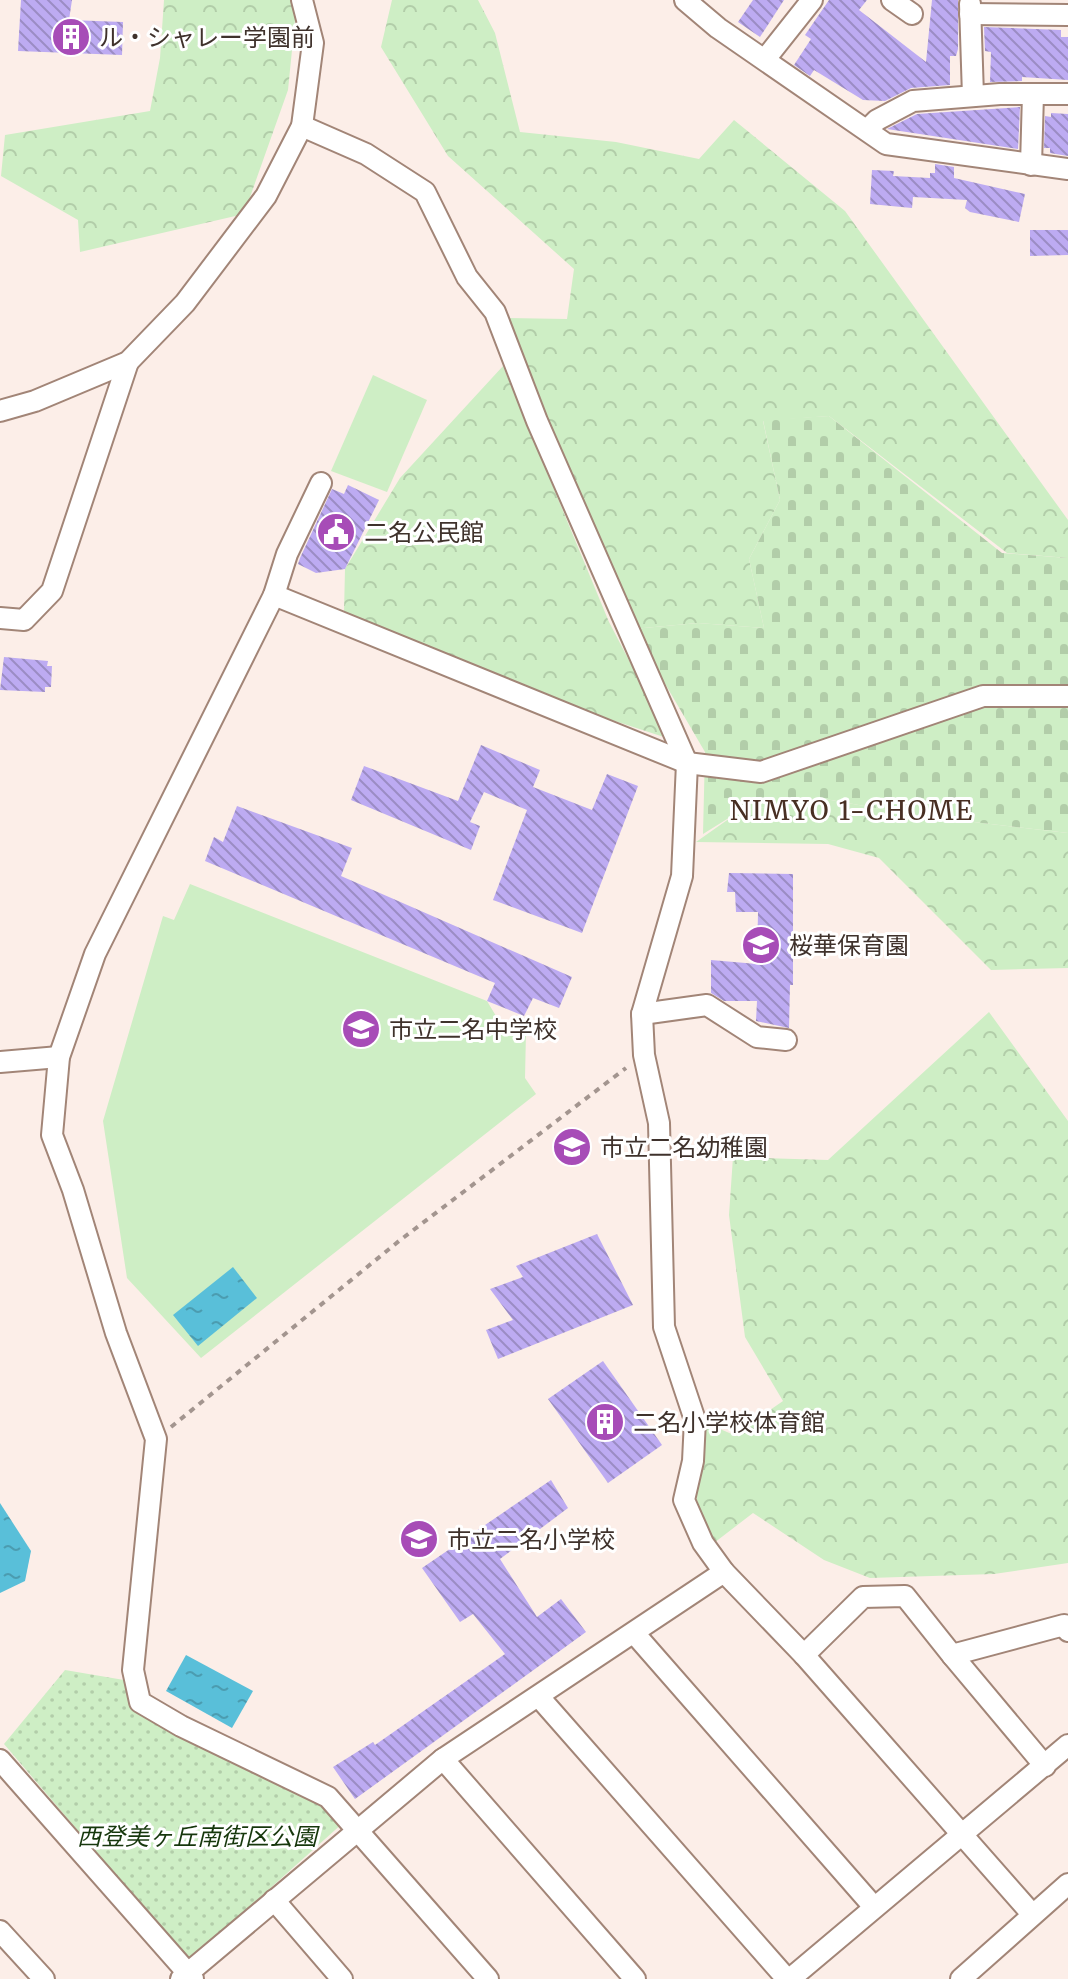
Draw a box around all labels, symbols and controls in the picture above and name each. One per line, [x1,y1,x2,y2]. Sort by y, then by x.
building icon: ル・シャレー学園前 [50,16,92,58]
place label: ル・シャレー学園前 [99,22,315,53]
public building icon: 二名公民館 [315,511,357,553]
place label: 二名公民館 [364,517,484,548]
district label: NIMYO 1-CHOME [730,794,974,827]
school or university icon: 桜華保育園 [740,924,782,966]
place label: 桜華保育園 [789,930,909,961]
school or university icon: 市立二名中学校 [340,1008,382,1050]
place label: 市立二名中学校 [389,1014,557,1045]
school or university icon: 市立二名幼稚園 [551,1126,593,1168]
place label: 市立二名幼稚園 [600,1132,768,1163]
building icon: 二名小学校体育館 [584,1401,626,1443]
place label: 二名小学校体育館 [633,1407,825,1438]
school or university icon: 市立二名小学校 [398,1518,440,1560]
place label: 市立二名小学校 [447,1524,615,1555]
park label: 西登美ヶ丘南街区公園 [77,1821,320,1852]

